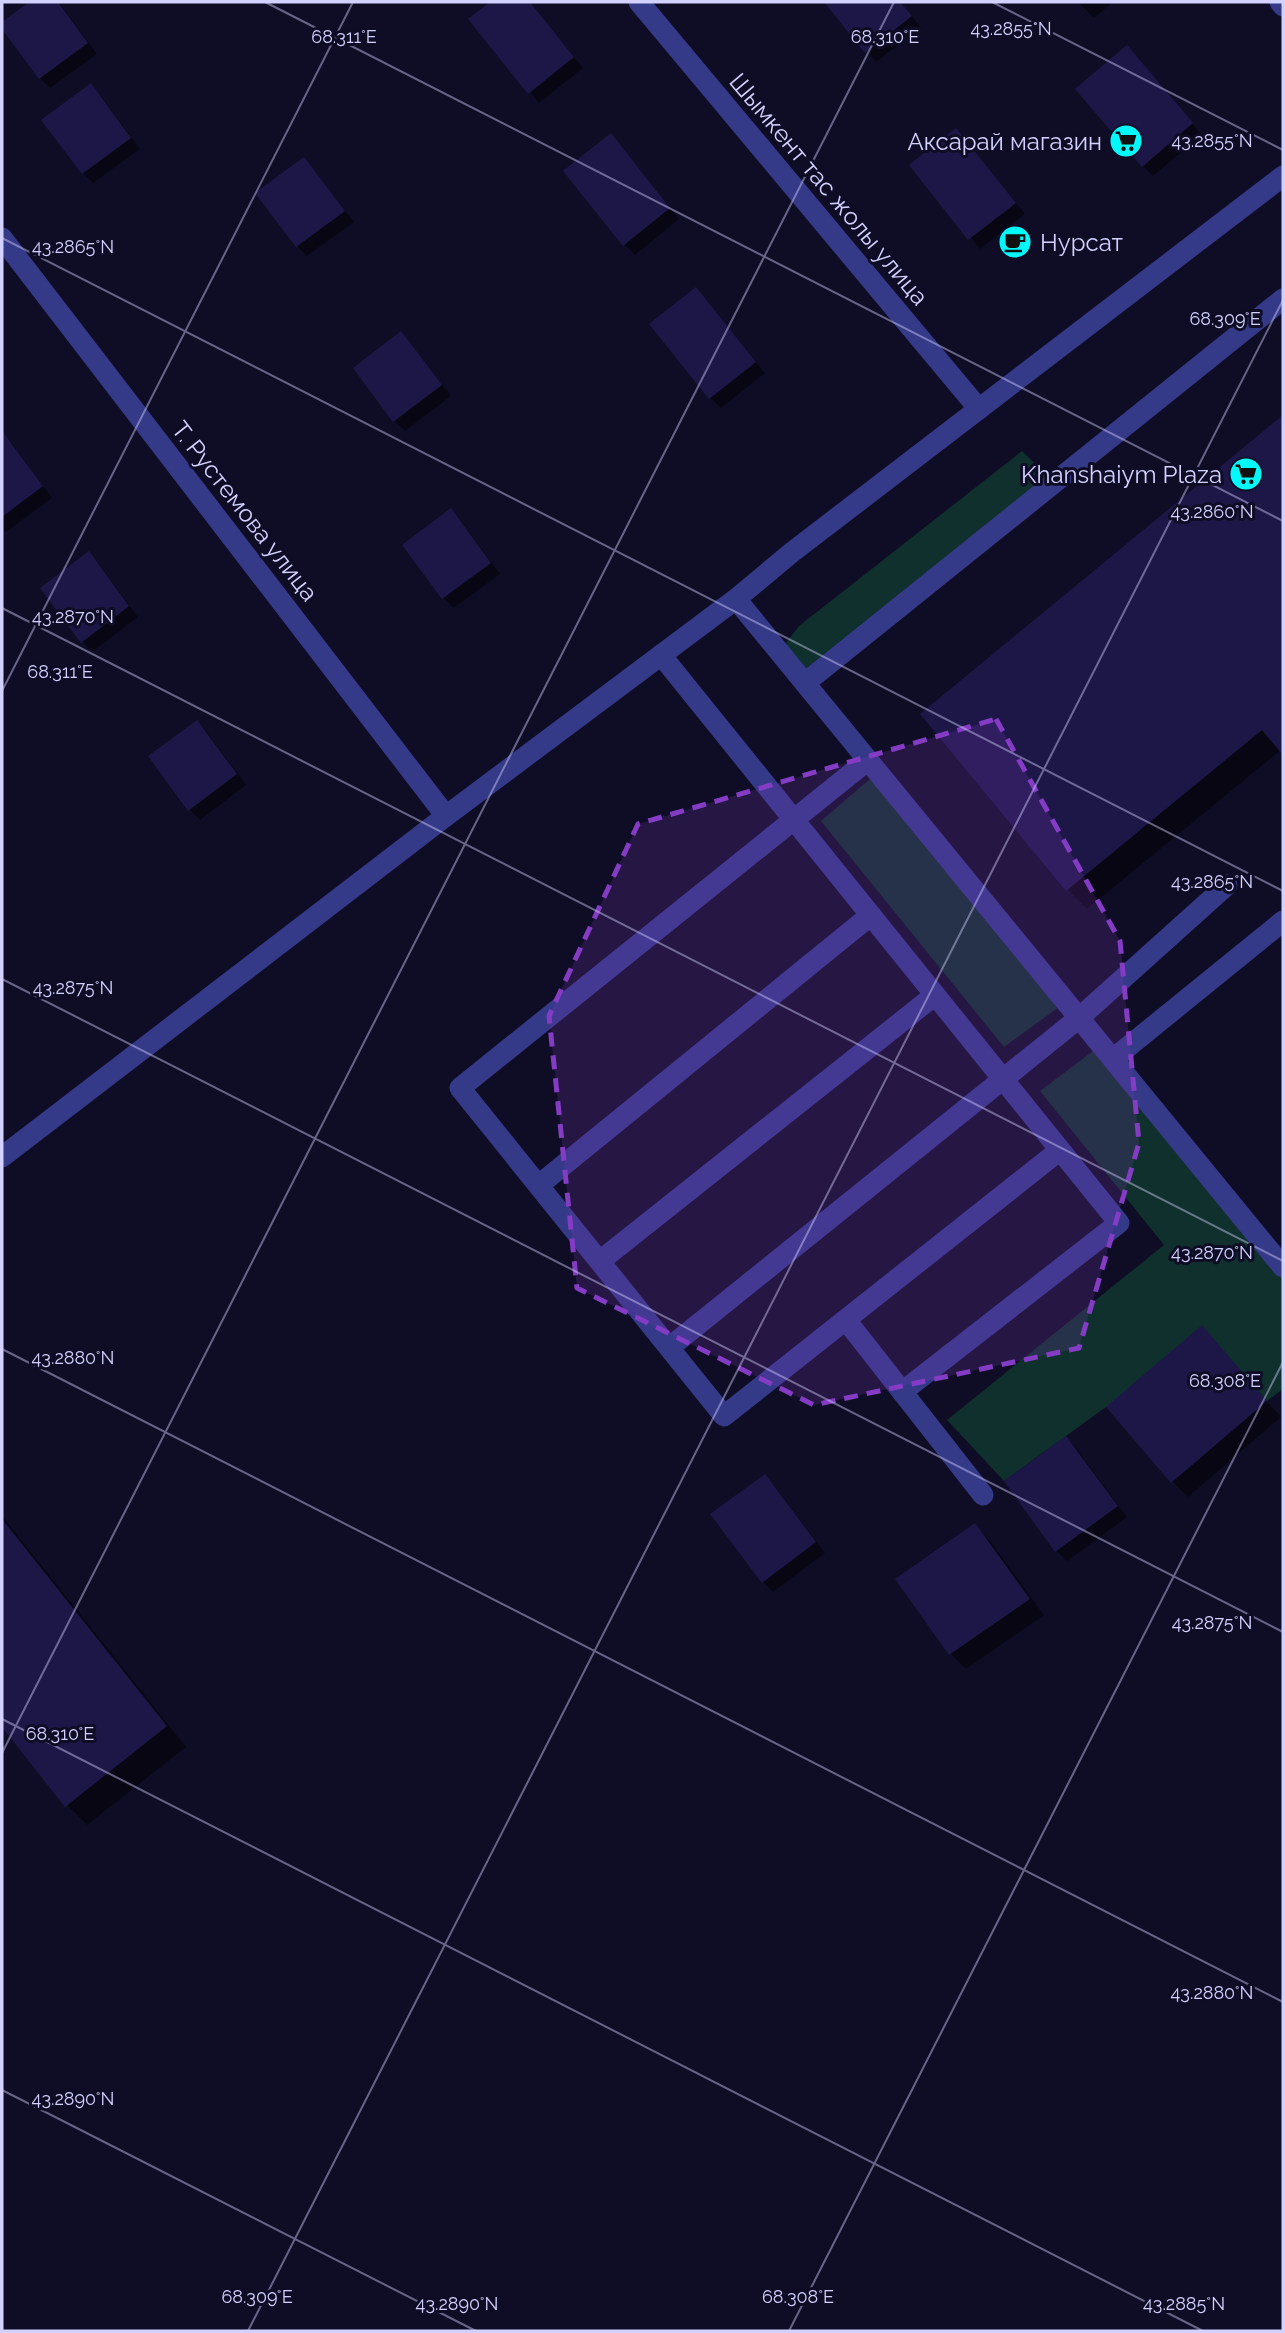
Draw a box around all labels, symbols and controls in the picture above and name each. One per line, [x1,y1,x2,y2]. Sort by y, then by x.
text: 43.2855°N [970,18,1052,39]
text: 68.311°E [311,26,377,47]
text: 68.310°E [851,26,919,47]
street label: Шымкент тас жолы улица [724,67,934,311]
supermarket icon: Аксарай магазин [1107,122,1145,160]
place label: Аксарай магазин [907,127,1102,156]
text: 43.2855°N [1171,130,1253,151]
cafe icon: Нурсат [996,223,1034,261]
place label: Нурсат [1040,228,1124,257]
text: 43.2865°N [32,236,114,257]
text: 68.309°E [1189,308,1261,329]
street label: Т. Рустемова улица [166,415,324,607]
supermarket icon: Khanshaiym Plaza [1227,455,1265,493]
place label: Khanshaiym Plaza [1021,460,1222,489]
text: 43.2860°N [1170,501,1254,522]
text: 43.2870°N [32,606,114,627]
text: 68.311°E [27,661,93,682]
text: 43.2865°N [1171,871,1253,892]
text: 43.2875°N [33,977,113,998]
text: 43.2870°N [1171,1242,1253,1263]
text: 43.2880°N [32,1347,114,1368]
text: 68.308°E [1189,1370,1261,1391]
text: 43.2875°N [1172,1612,1252,1633]
text: 68.310°E [26,1723,94,1744]
text: 43.2880°N [1171,1982,1253,2003]
text: 43.2890°N [32,2088,114,2109]
text: 68.309°E [221,2286,293,2307]
text: 68.308°E [762,2286,834,2307]
text: 43.2890°N [416,2293,498,2314]
text: 43.2885°N [1143,2293,1225,2314]

